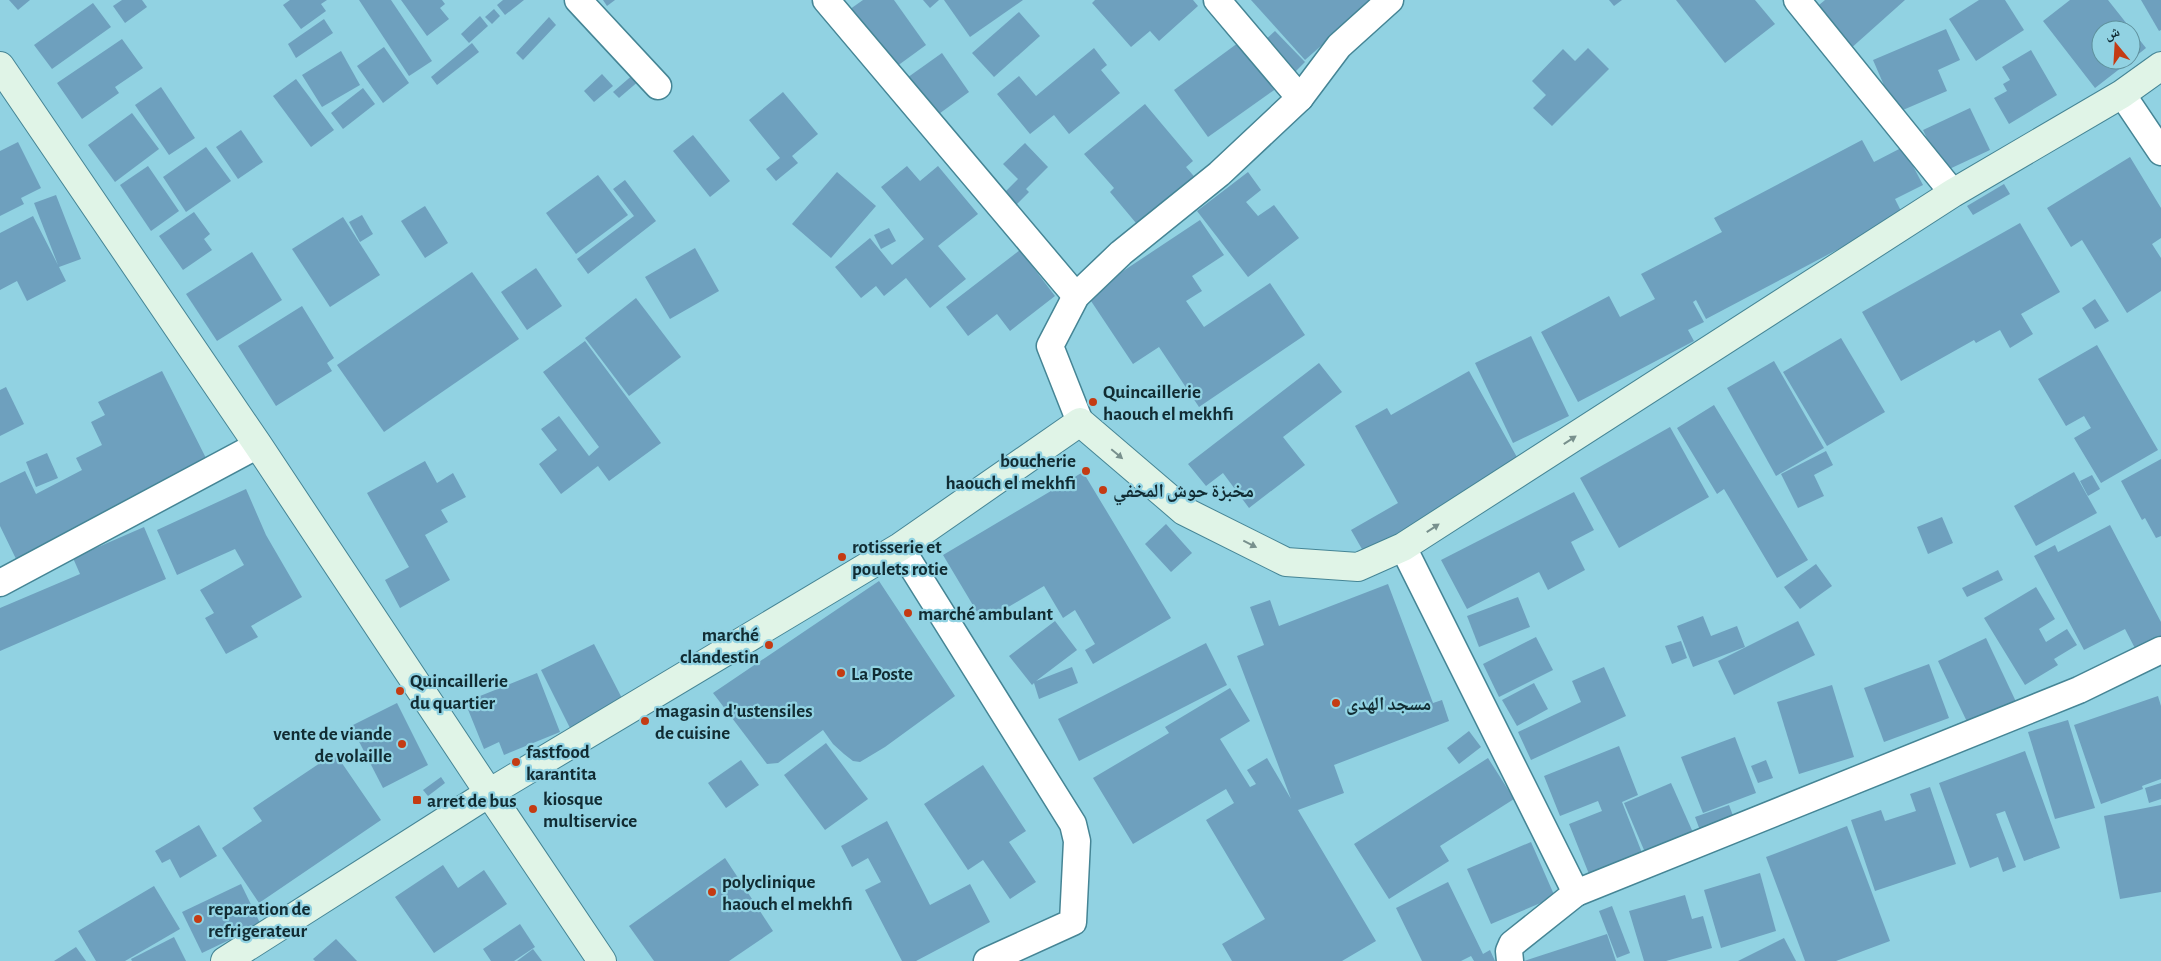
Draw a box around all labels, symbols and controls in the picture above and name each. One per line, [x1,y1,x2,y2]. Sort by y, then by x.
north arrow [2091,20,2141,70]
text: ش [2103,25,2122,43]
place label: Quincaillerie haouch el mekhfi [1103,383,1234,424]
marker: Quincaillerie haouch el mekhfi [1087,396,1099,408]
one-way arrow [1563,435,1577,444]
one-way arrow [1110,448,1123,459]
place label: boucherie haouch el mekhfi [945,452,1076,493]
marker: boucherie haouch el mekhfi [1080,465,1092,477]
place label: مخبزة حوش المخفي [1113,482,1254,506]
marker: مخبزة حوش المخفي [1097,484,1109,496]
one-way arrow [1427,523,1440,532]
place label: rotisserie et poulets rotie [852,538,948,579]
one-way arrow [1243,540,1257,548]
marker: rotisserie et poulets rotie [836,551,848,563]
place label: marché ambulant [918,605,1053,624]
marker: marché ambulant [902,607,914,619]
place label: marché clandestin [680,626,759,667]
marker: marché clandestin [763,639,775,651]
place label: La Poste [851,665,913,684]
marker: La Poste [835,667,847,679]
place label: Quincaillerie du quartier [410,672,508,713]
marker: Quincaillerie du quartier [394,685,406,697]
place label: مسجد الهدى [1346,695,1431,715]
marker: مسجد الهدى [1330,697,1342,709]
place label: magasin d'ustensiles de cuisine [655,702,813,743]
marker: magasin d'ustensiles de cuisine [639,715,651,727]
place label: vente de viande de volaille [273,725,392,766]
marker: vente de viande de volaille [396,738,408,750]
place label: fastfood karantita [526,743,597,784]
marker: fastfood karantita [510,756,522,768]
place label: kiosque multiservice [543,790,637,831]
place label: arret de bus [427,792,517,811]
marker: arret de bus [411,794,423,806]
marker: kiosque multiservice [527,803,539,815]
place label: polyclinique haouch el mekhfi [722,873,853,914]
marker: polyclinique haouch el mekhfi [706,886,718,898]
place label: reparation de refrigerateur [208,900,311,941]
marker: reparation de refrigerateur [192,913,204,925]

